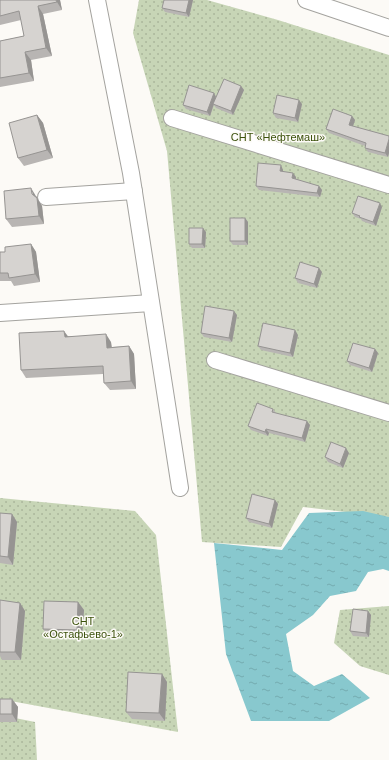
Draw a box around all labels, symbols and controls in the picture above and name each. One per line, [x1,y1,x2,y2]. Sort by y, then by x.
park label: СНТ «Нефтемаш» [231,131,325,143]
park label: СНТ «Остафьево-1» [43,615,123,640]

